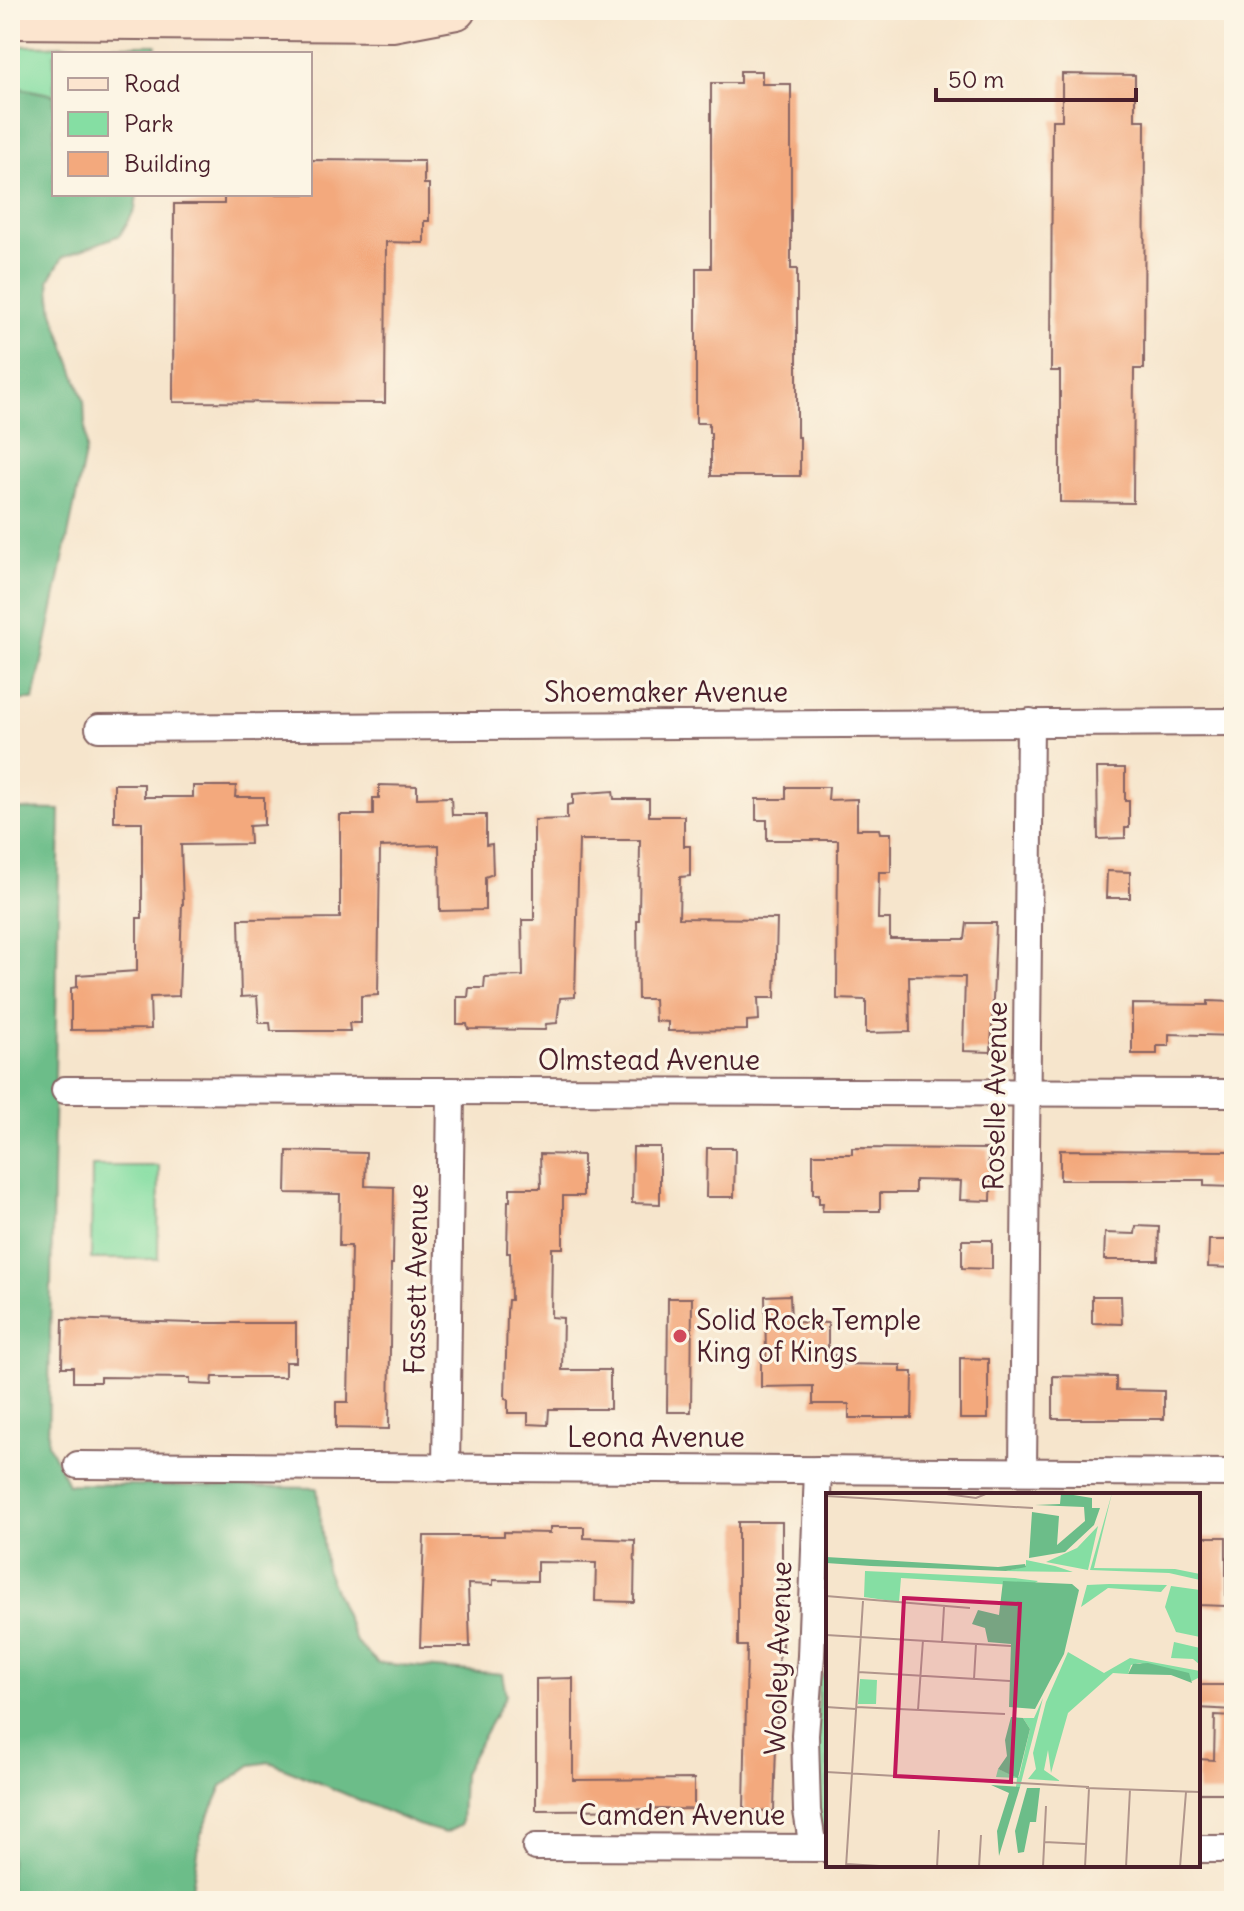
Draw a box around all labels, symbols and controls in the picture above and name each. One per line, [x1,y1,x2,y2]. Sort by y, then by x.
legend [52,52,312,196]
scale bar [936,52,1136,102]
text: 50 m [948,64,1004,94]
text: Road [124,68,180,98]
text: Park [124,108,174,138]
text: Building [124,148,211,178]
street label: Shoemaker Avenue [544,674,788,710]
street label: Roselle Avenue [975,1001,1015,1191]
street label: Olmstead Avenue [538,1042,760,1078]
street label: Fassett Avenue [396,1183,436,1375]
place label: Solid Rock Temple King of Kings [696,1302,921,1370]
marker: Solid Rock Temple King of Kings [671,1327,689,1345]
street label: Leona Avenue [567,1419,745,1455]
inset map [826,1493,1200,1867]
street label: Wooley Avenue [757,1561,799,1755]
street label: Camden Avenue [579,1797,785,1833]

